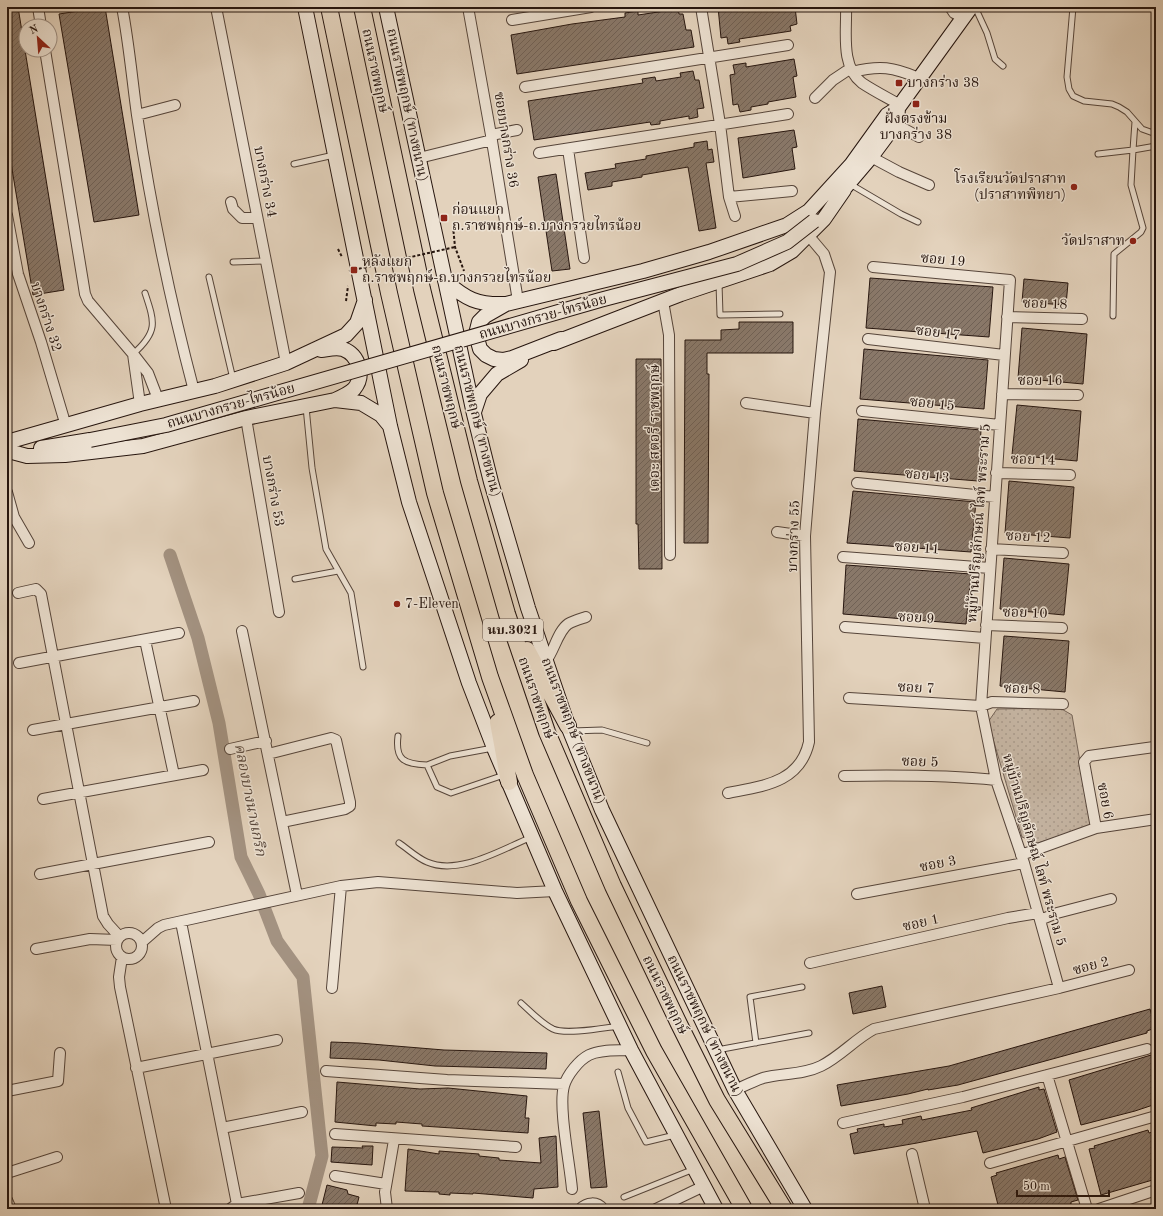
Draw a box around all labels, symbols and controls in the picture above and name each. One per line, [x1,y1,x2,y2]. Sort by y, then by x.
north arrow [18,18,58,58]
text: N [28,23,41,37]
street label: ถนนราชพฤกษ์ [359,27,394,115]
street label: ถนนราชพฤกษ์ (ทางขนาน) [384,27,433,183]
place label: บางกร่าง 38 [907,74,979,90]
marker: บางกร่าง 38 [894,78,904,88]
street label: ซอยบางกร่าง 36 [491,91,522,189]
marker: ฝั่งตรงข้าม บางกร่าง 38 [911,99,921,109]
place label: ฝั่งตรงข้าม บางกร่าง 38 [880,108,952,142]
street label: บางกร่าง 34 [251,145,281,219]
place label: โรงเรียนวัดปราสาท (ปราสาทพิทยา) [953,168,1066,202]
marker: โรงเรียนวัดปราสาท (ปราสาทพิทยา) [1069,182,1079,192]
place label: ก่อนแยก ถ.ราชพฤกษ์-ถ.บางกรวยไทรน้อย [452,201,641,233]
marker: ก่อนแยก ถ.ราชพฤกษ์-ถ.บางกรวยไทรน้อย [439,213,449,223]
place label: วัดปราสาท [1061,233,1125,248]
marker: วัดปราสาท [1128,236,1138,246]
street label: ซอย 19 [920,251,966,269]
place label: หลังแยก ถ.ราชพฤกษ์-ถ.บางกรวยไทรน้อย [362,254,551,285]
marker: หลังแยก ถ.ราชพฤกษ์-ถ.บางกรวยไทรน้อย [349,265,359,275]
street label: บางกร่าง 32 [28,280,66,353]
street label: ถนนบางกรวย-ไทรน้อย [476,288,609,342]
street label: ซอย 18 [1022,296,1068,312]
street label: ซอย 17 [915,323,961,343]
street label: ถนนราชพฤกษ์ [429,343,466,431]
street label: ถนนราชพฤกษ์ (ทางขนาน) [451,343,506,498]
street label: เดอะ สตอรี่ ราชพฤกษ์ [644,364,662,492]
street label: ซอย 16 [1017,374,1063,388]
street label: ถนนบางกรวย-ไทรน้อย [164,377,297,431]
street label: ซอย 15 [909,395,955,413]
street label: หมู่บ้านปริญลักษณ์ ไลท์ พระราม 5 [961,423,994,623]
street label: ซอย 14 [1010,452,1056,468]
street label: บางกร่าง 53 [260,454,288,528]
street label: ซอย 13 [904,467,950,485]
street label: บางกร่าง 55 [784,500,802,572]
street label: ซอย 12 [1005,529,1051,545]
street label: ซอย 11 [894,539,940,557]
place label: 7-Eleven [405,597,459,611]
marker: 7-Eleven [392,599,402,609]
street label: ซอย 10 [1002,605,1048,621]
street label: ซอย 9 [897,610,935,626]
road number: นบ.3021 [483,619,543,641]
street label: ถนนราชพฤกษ์ [515,654,560,741]
street label: ถนนราชพฤกษ์ (ทางขนาน) [539,655,610,806]
street label: ซอย 7 [897,680,935,696]
street label: ซอย 8 [1003,681,1041,697]
water label: คลองบางนางเกริก [231,742,269,858]
street label: หมู่บ้านปริญลักษณ์ ไลท์ พระราม 5 [999,751,1072,948]
street label: ซอย 5 [901,754,939,770]
street label: ซอย 6 [1095,781,1115,821]
street label: ซอย 3 [918,854,958,874]
street label: ซอย 1 [901,912,941,934]
street label: ถนนราชพฤกษ์ [640,952,693,1037]
street label: ถนนราชพฤกษ์ (ทางขนาน) [665,952,748,1099]
street label: ซอย 2 [1071,954,1111,978]
scale bar [1017,1172,1109,1198]
text: 50 m [1023,1180,1050,1193]

